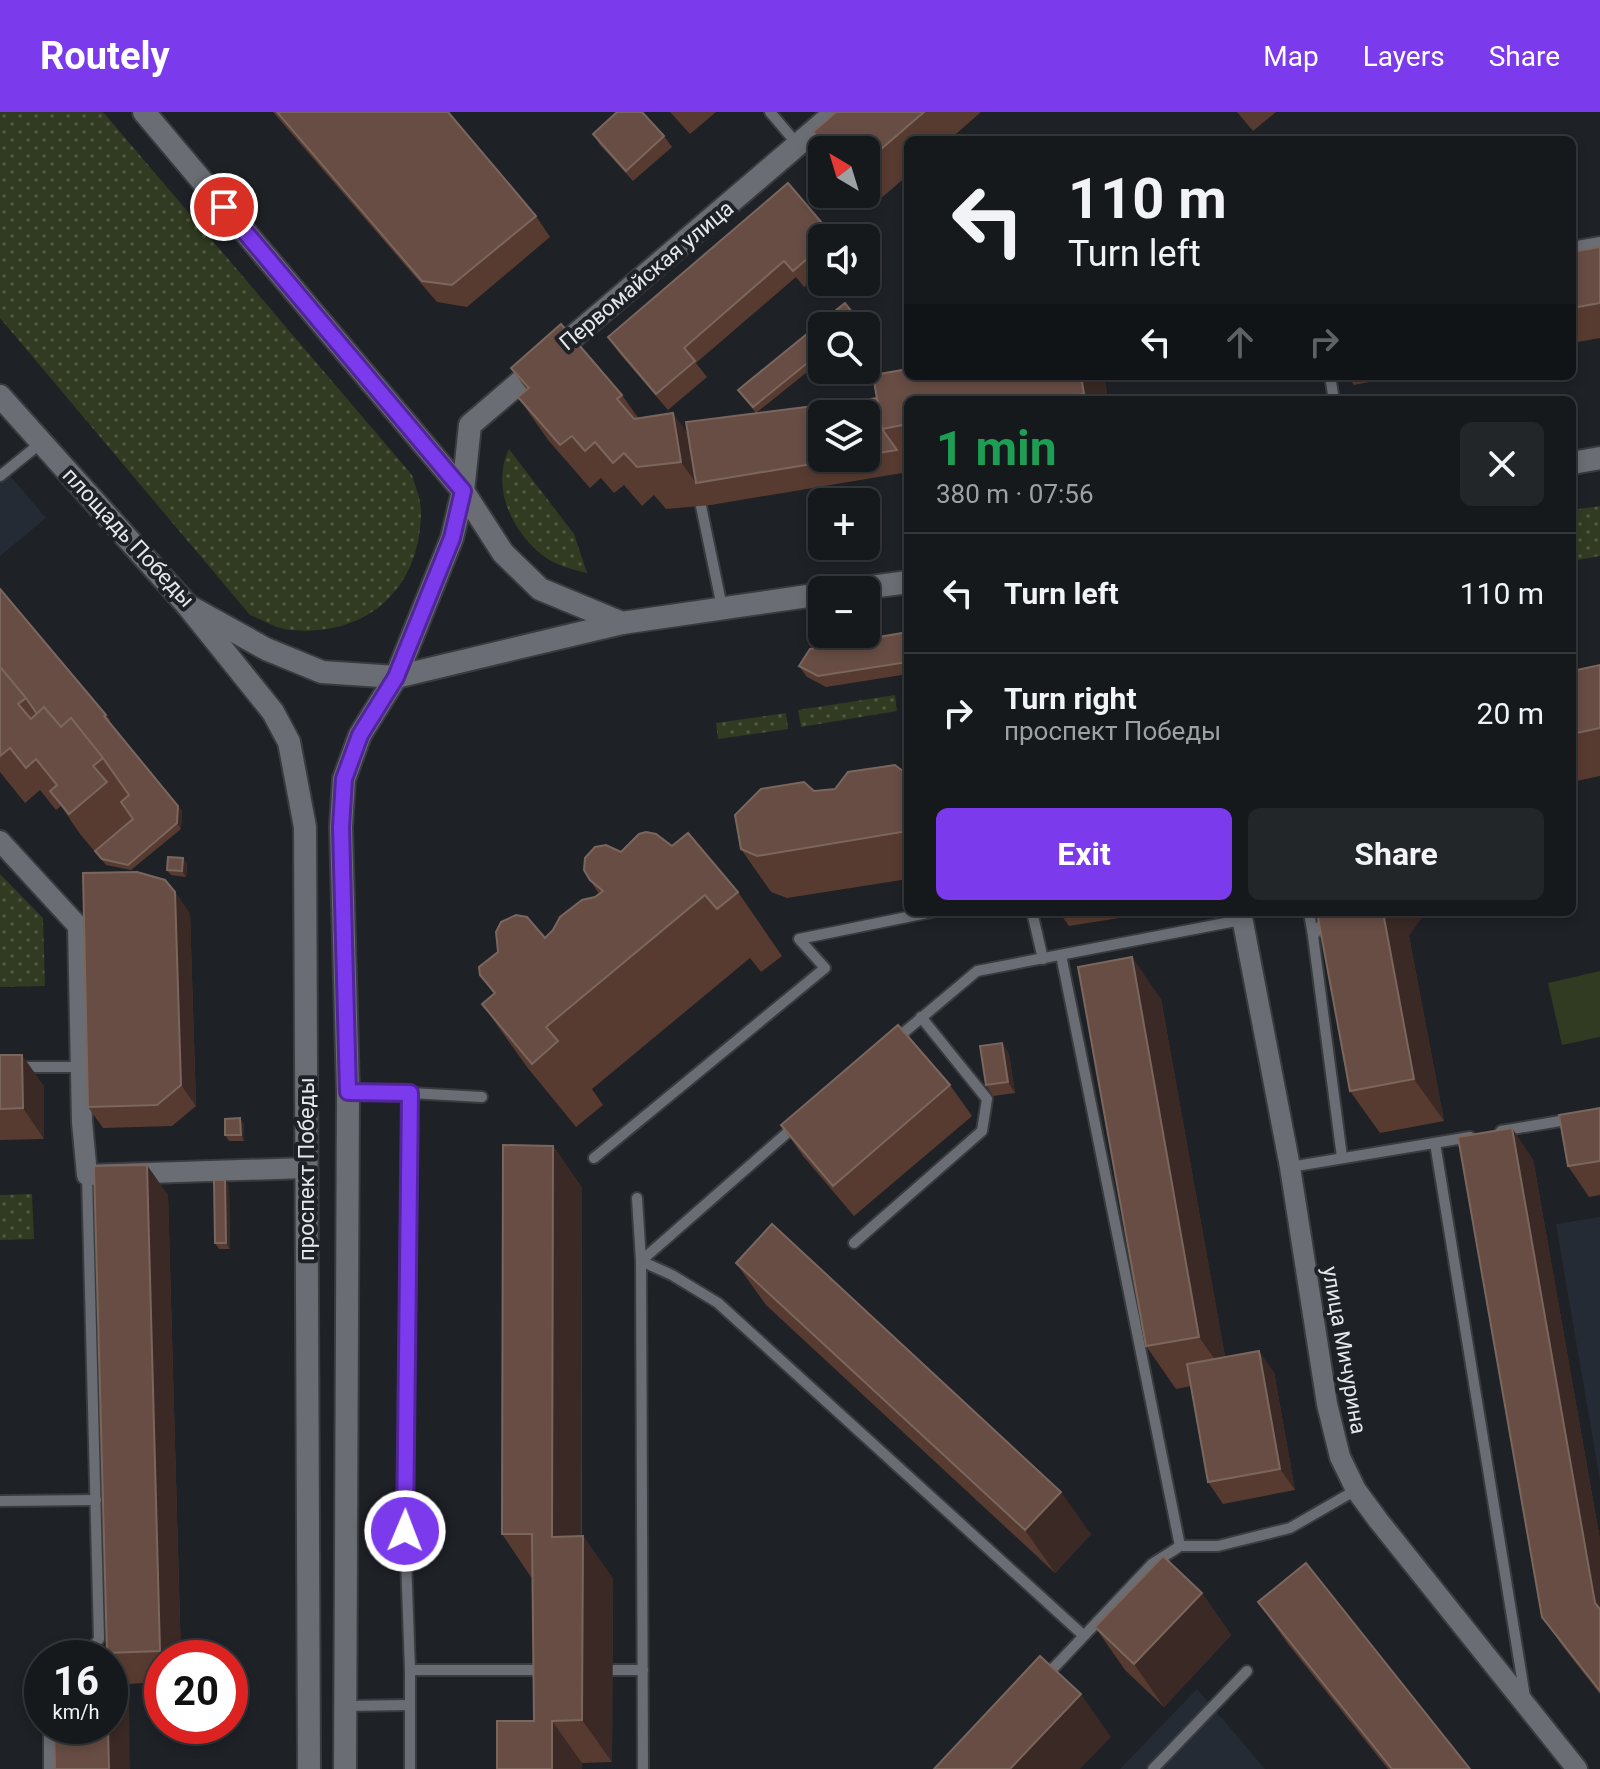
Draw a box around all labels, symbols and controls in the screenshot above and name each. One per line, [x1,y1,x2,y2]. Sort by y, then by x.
text: Routely [40,34,170,78]
text: Map [1263,40,1319,73]
text: Layers [1363,40,1445,73]
text: Share [1489,40,1560,73]
north arrow [808,136,880,208]
map controls [808,136,880,648]
text: 110 m [1068,166,1227,232]
icon: left [936,168,1040,272]
pin [190,173,258,241]
icon: arrive [202,185,246,229]
street label: Первомайская улица [554,195,738,355]
button: sound [808,224,880,296]
text: Turn left [1068,233,1201,275]
button: search [808,312,880,384]
icon: left [1134,320,1178,364]
icon: ahead [1218,320,1262,364]
icon: right [1302,320,1346,364]
button: layers [808,400,880,472]
text: 1 min [936,420,1057,477]
button: close [1460,422,1544,506]
street label: площадь Победы [58,463,200,612]
text: 380 m · 07:56 [936,479,1094,509]
button: + [808,488,880,560]
icon: left [936,571,980,615]
button: − [808,576,880,648]
text: Turn left [1004,576,1119,611]
text: 110 m [1460,576,1544,611]
text: Turn right [1004,681,1137,716]
icon: right [936,691,980,735]
text: 20 m [1477,696,1544,731]
text: проспект Победы [1004,716,1221,746]
button: Exit [936,808,1232,900]
button: Share [1248,808,1544,900]
street label: проспект Победы [294,1077,319,1261]
street label: улица Мичурина [1317,1264,1372,1436]
position arrow [363,1489,447,1573]
speed limit sign: 20 [144,1640,248,1744]
text: 16 [53,1658,99,1705]
text: km/h [53,1700,99,1724]

